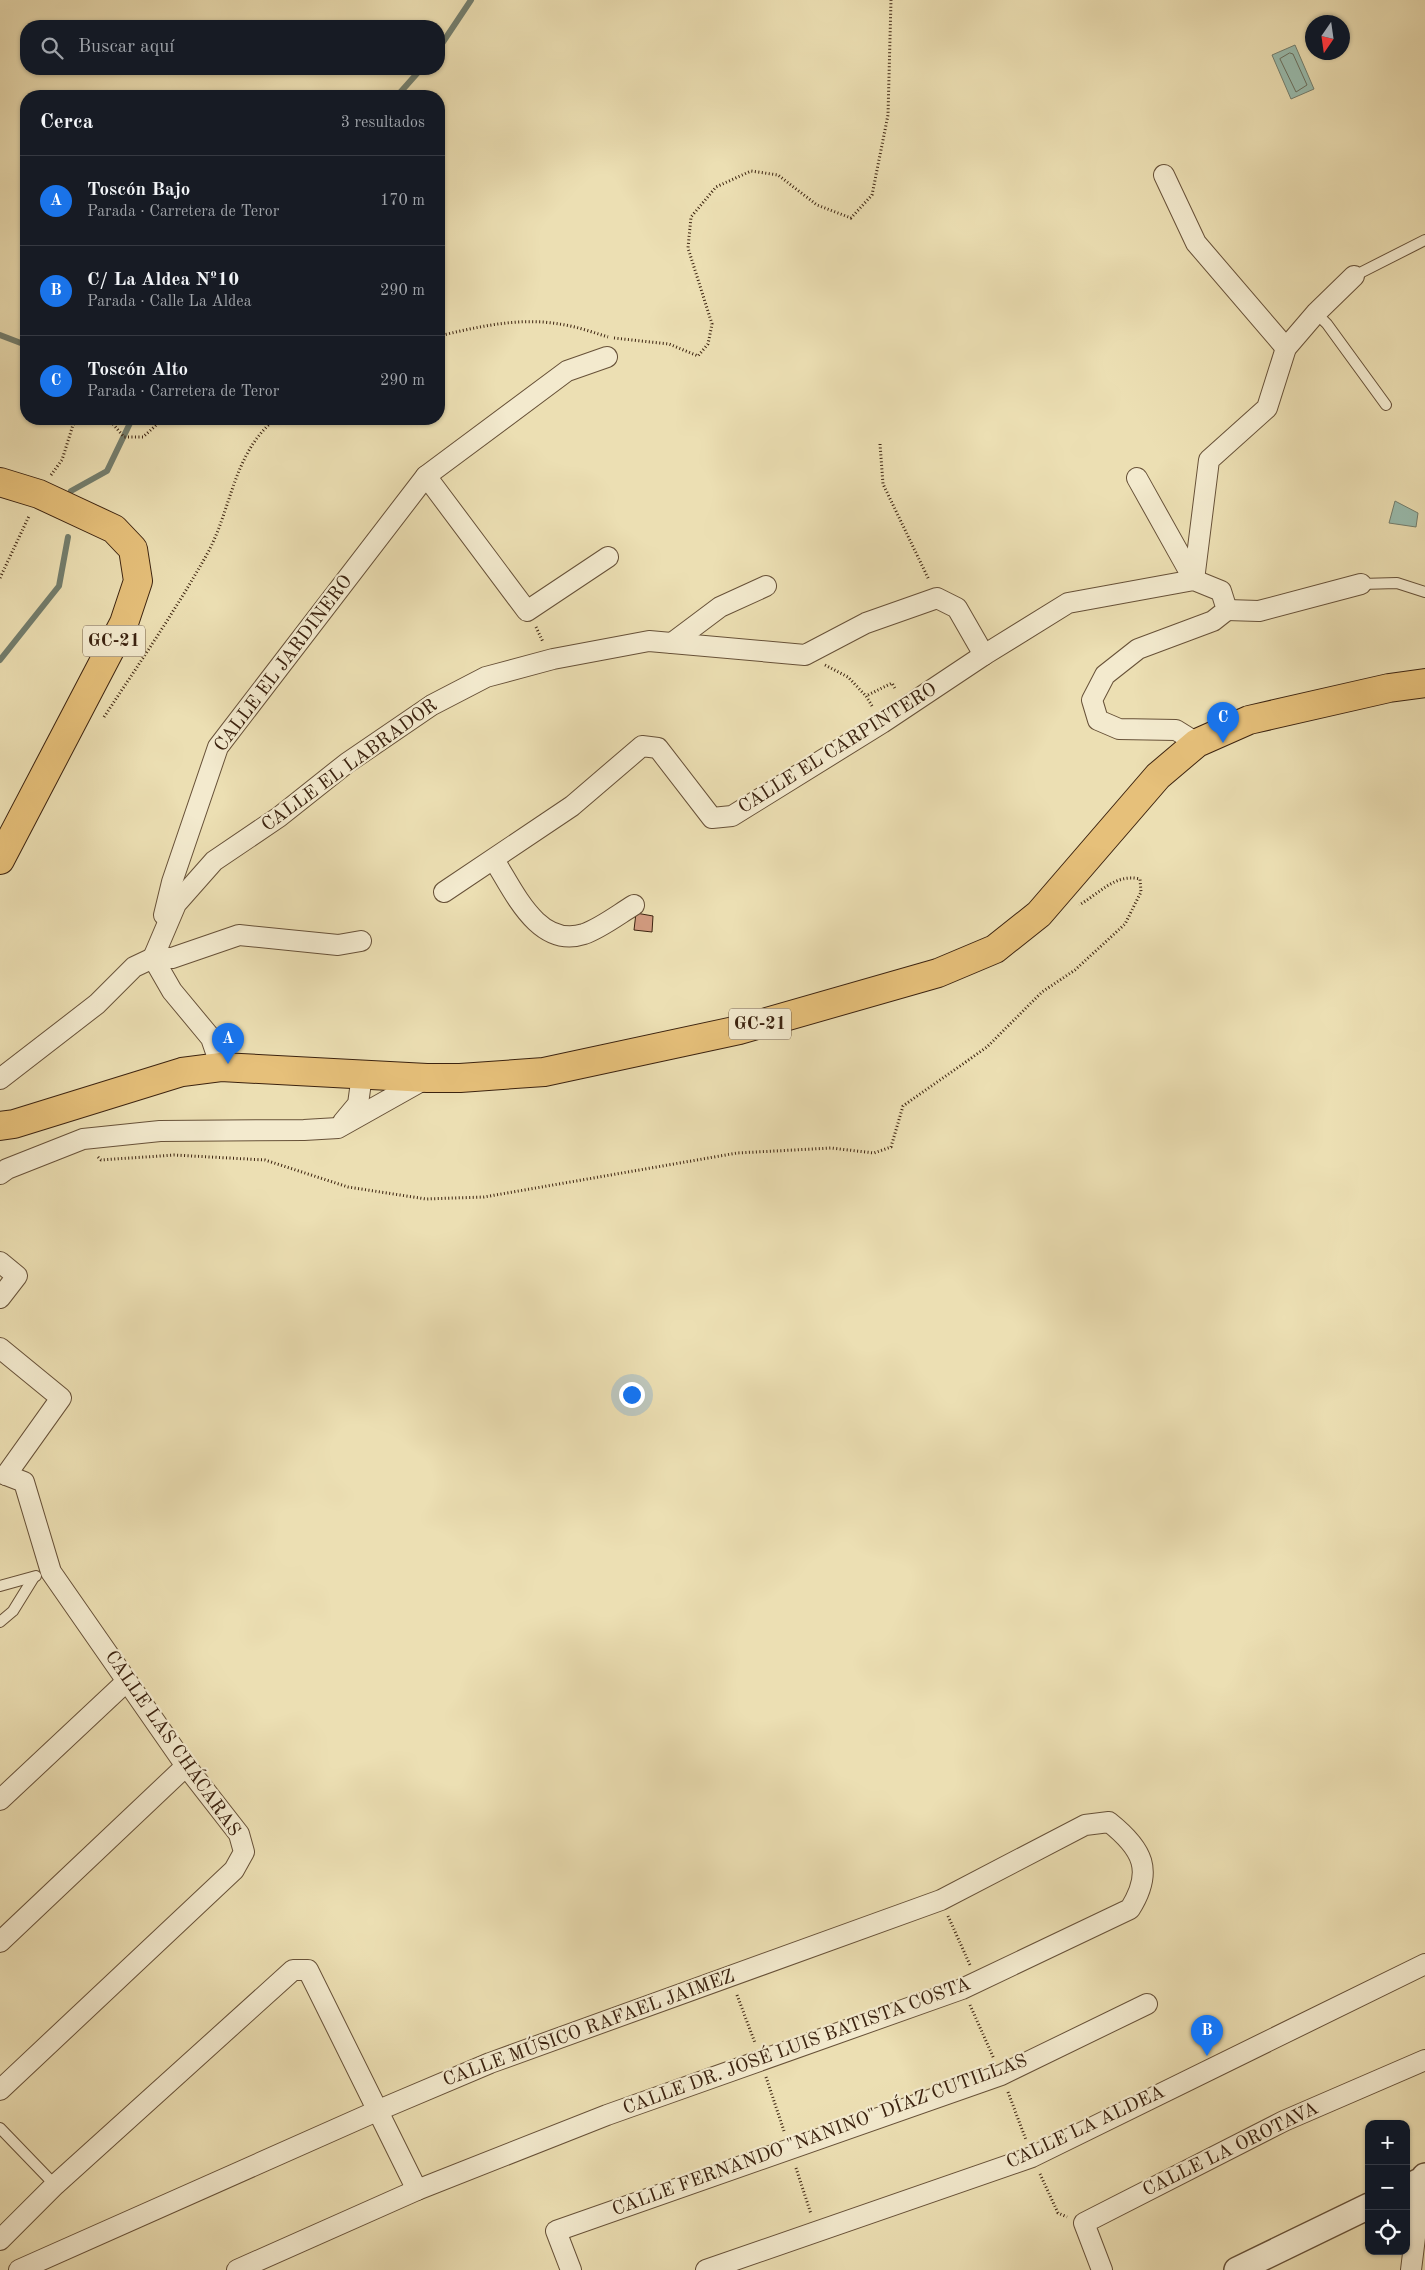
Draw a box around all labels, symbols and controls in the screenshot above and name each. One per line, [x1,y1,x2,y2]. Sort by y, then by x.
north arrow [1305,15,1350,60]
search box [20,20,445,75]
icon: search [38,34,66,62]
text: Buscar aquí [78,38,174,57]
text: Cerca [40,112,93,133]
text: 3 resultados [341,115,425,131]
text: Toscón Bajo [87,181,190,200]
text: A [50,193,62,209]
text: 170 m [380,193,425,209]
text: Parada · Carretera de Teror [87,204,279,220]
text: C/ La Aldea Nº10 [87,271,239,290]
text: B [50,283,62,299]
text: 290 m [380,283,425,299]
text: Parada · Calle La Aldea [87,294,252,310]
text: Toscón Alto [87,361,188,380]
text: C [51,373,61,389]
text: 290 m [380,373,425,389]
text: Parada · Carretera de Teror [87,384,279,400]
street label: CALLE EL JARDINERO [212,572,356,756]
road number: GC-21 [83,626,145,656]
street label: CALLE EL CARPINTERO [736,680,940,818]
street label: CALLE EL LABRADOR [259,696,441,836]
pin: C [1207,702,1239,743]
road number: GC-21 [729,1009,791,1040]
pin: A [212,1023,244,1064]
your location [619,1382,645,1408]
street label: CALLE LAS CHÁCARAS [101,1645,247,1840]
street label: CALLE MÚSICO RAFAEL JAIMEZ [439,1963,737,2091]
street label: CALLE DR. JOSÉ LUIS BATISTA COSTA [619,1971,974,2119]
pin: B [1191,2015,1223,2056]
street label: CALLE FERNANDO "NANINO" DÍAZ CUTILLAS [609,2048,1030,2220]
street label: CALLE LA ALDEA [1004,2083,1169,2173]
street label: CALLE LA OROTAVA [1140,2099,1322,2201]
map controls [1365,2120,1410,2255]
button: + [1365,2120,1410,2165]
button: − [1365,2165,1410,2210]
button: locate [1365,2210,1410,2255]

